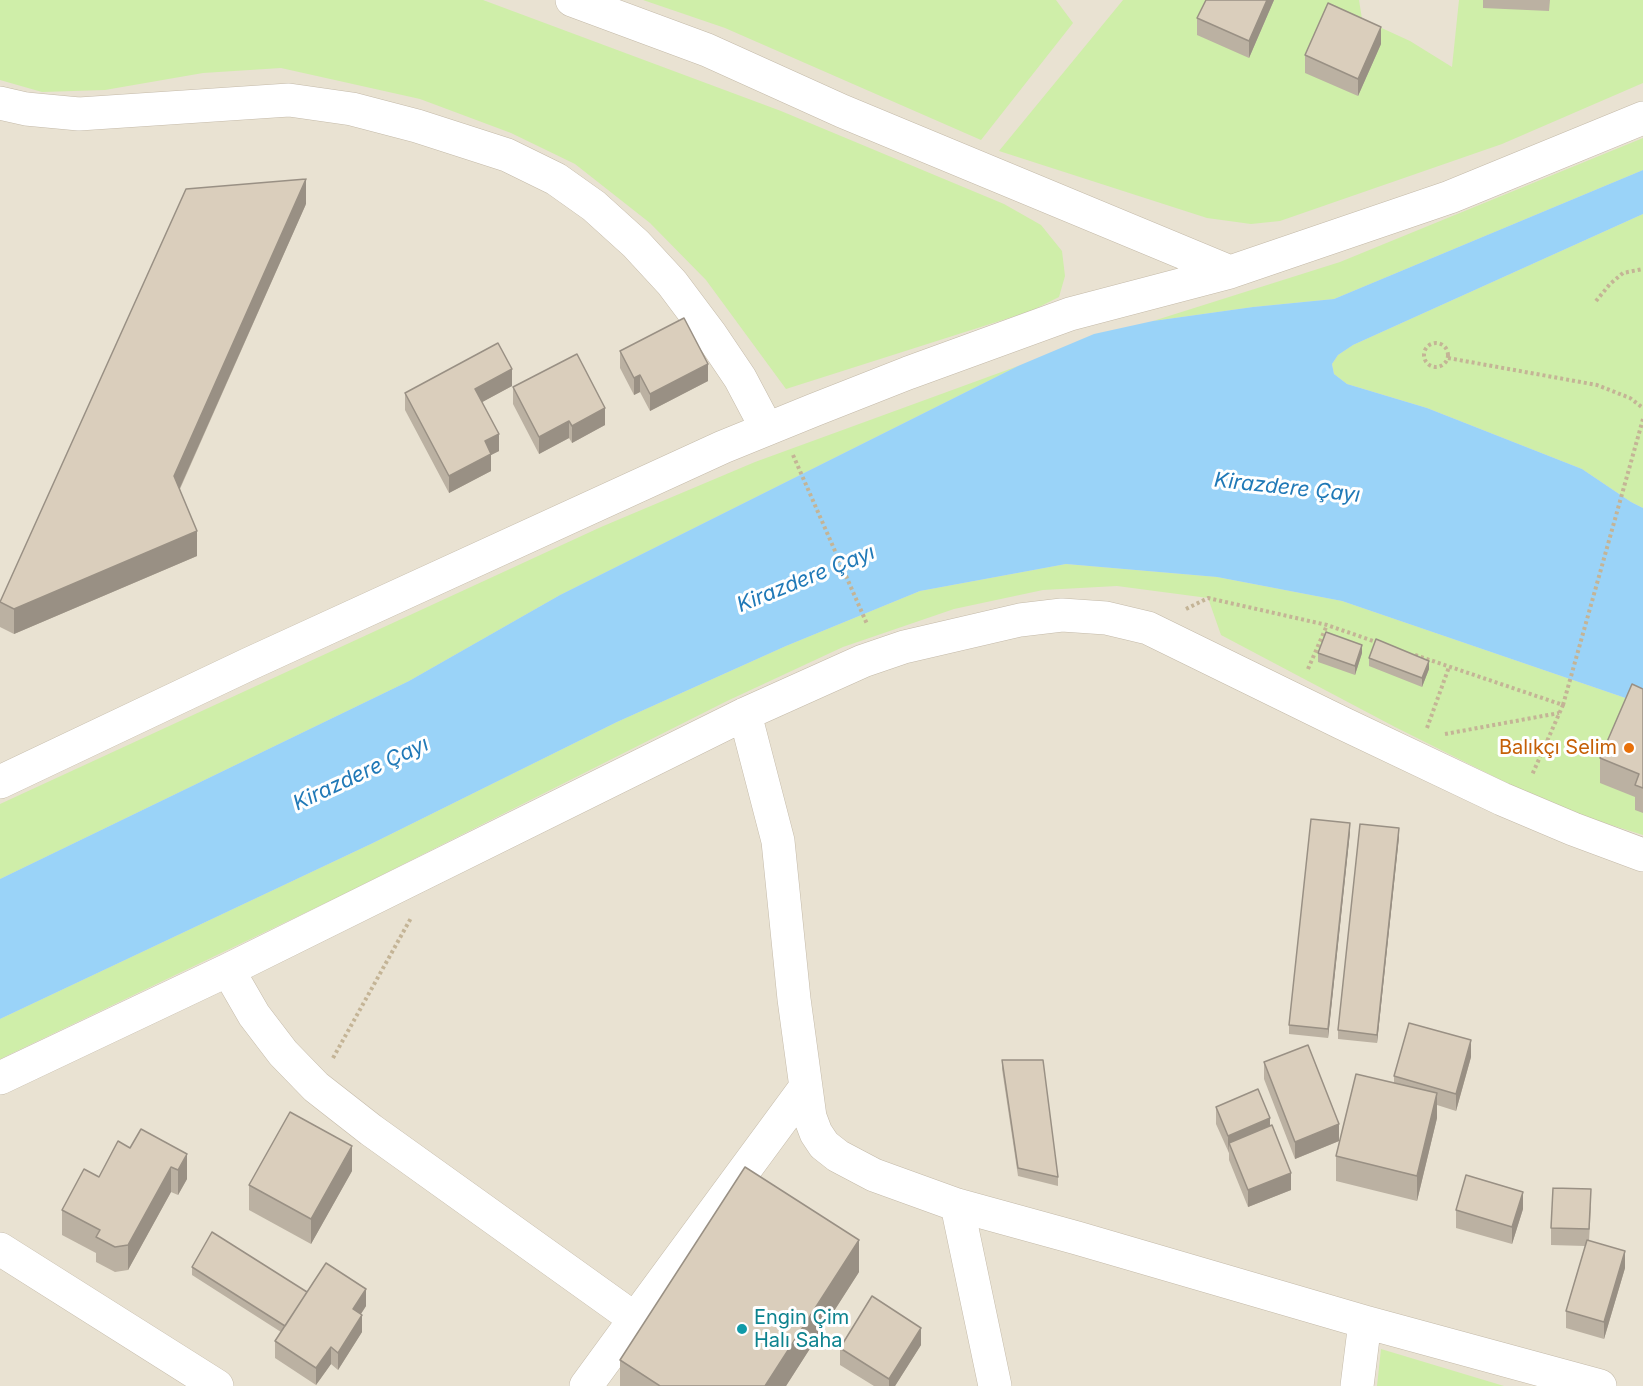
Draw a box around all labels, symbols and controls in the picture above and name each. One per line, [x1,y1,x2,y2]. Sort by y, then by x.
water label: Kirazdere Çayı [1213,468,1361,508]
water label: Kirazdere Çayı [733,540,879,618]
water label: Kirazdere Çayı [289,732,433,816]
place label: Balıkçı Selim [1499,736,1617,760]
marker: Balıkçı Selim [1622,741,1636,755]
place label: Engin Çim Halı Saha [754,1306,849,1353]
marker: Engin Çim Halı Saha [735,1322,749,1336]

